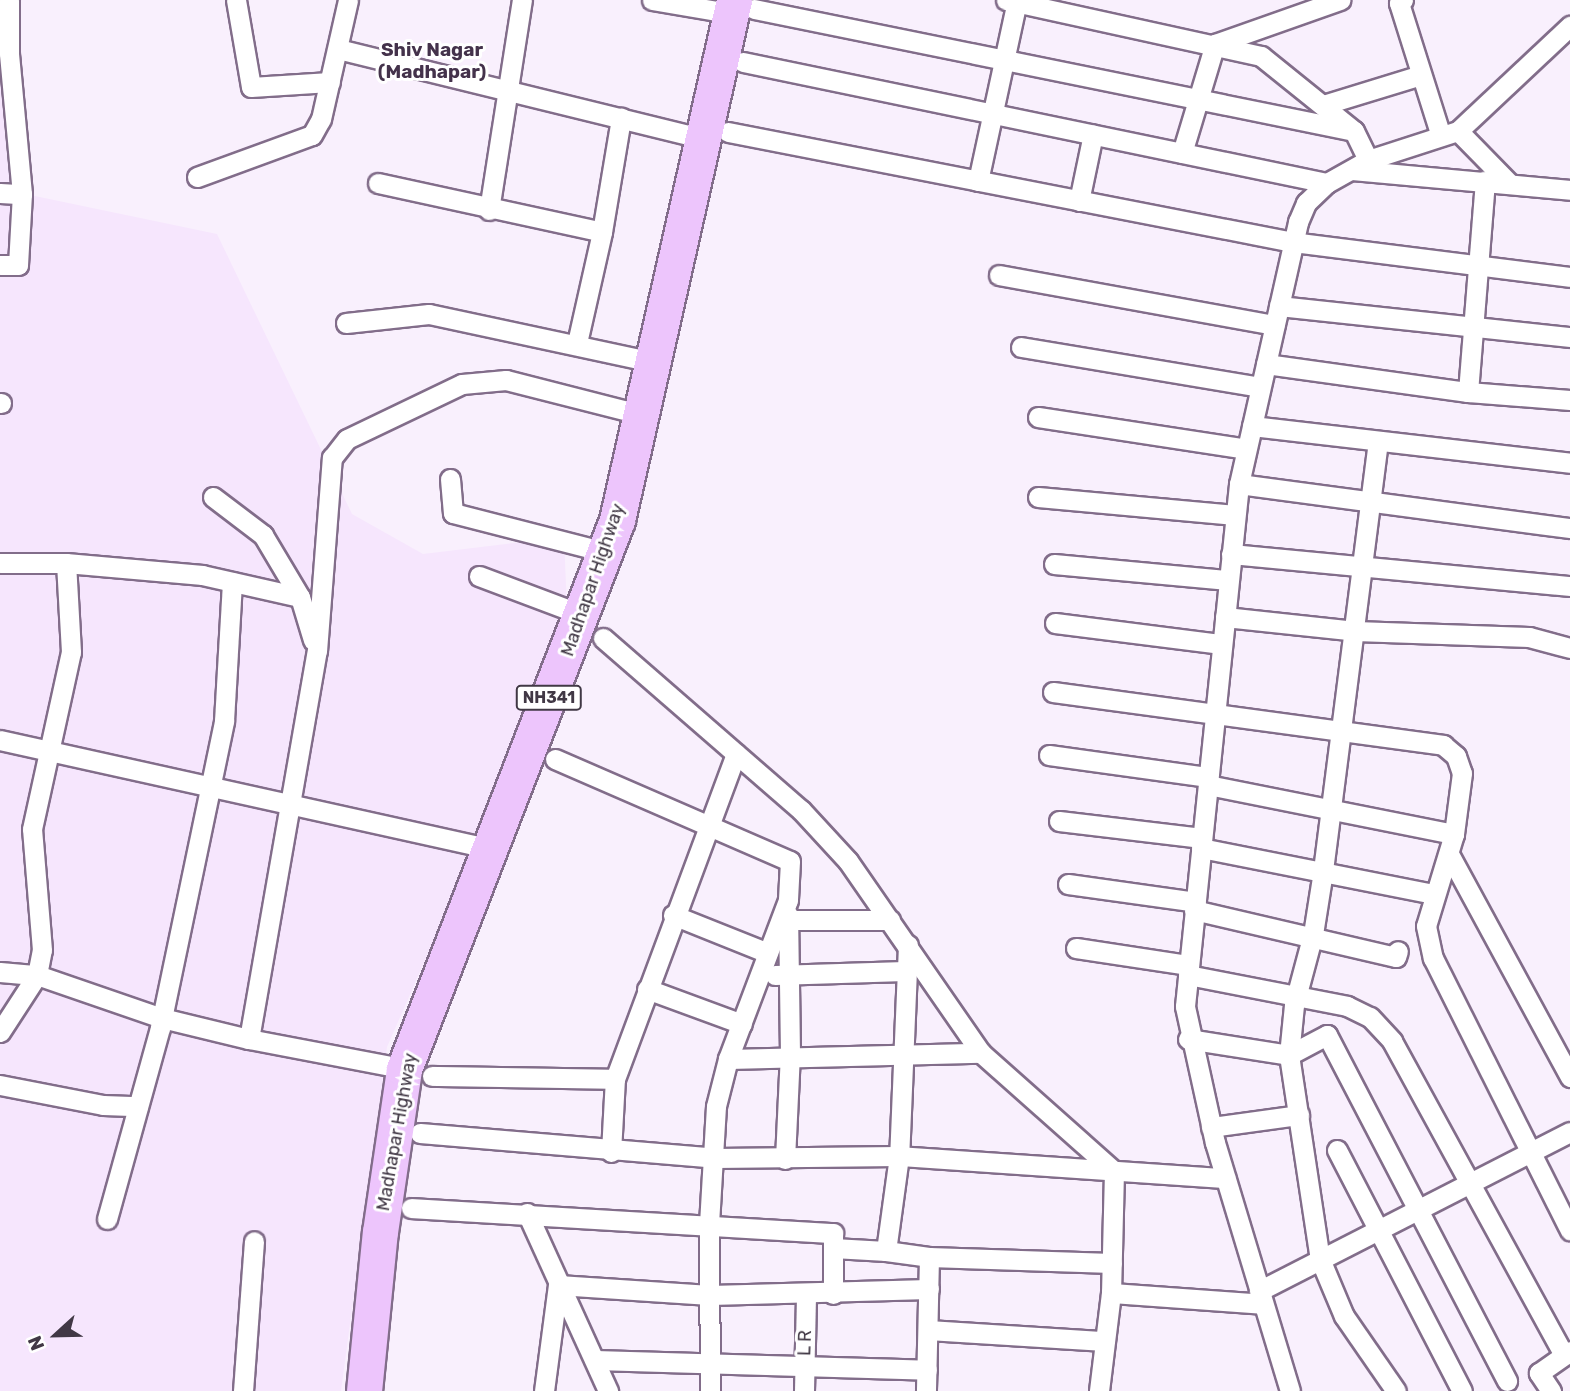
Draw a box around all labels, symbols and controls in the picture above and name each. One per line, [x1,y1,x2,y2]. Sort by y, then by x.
district label: Shiv Nagar (Madhapar) [378,39,486,83]
street label: Madhapar Highway [557,501,629,659]
road number: NH341 [516,685,582,710]
street label: Madhapar Highway [372,1051,422,1213]
north arrow [21,1300,91,1370]
street label: L R [794,1329,816,1357]
text: N [23,1332,49,1354]

